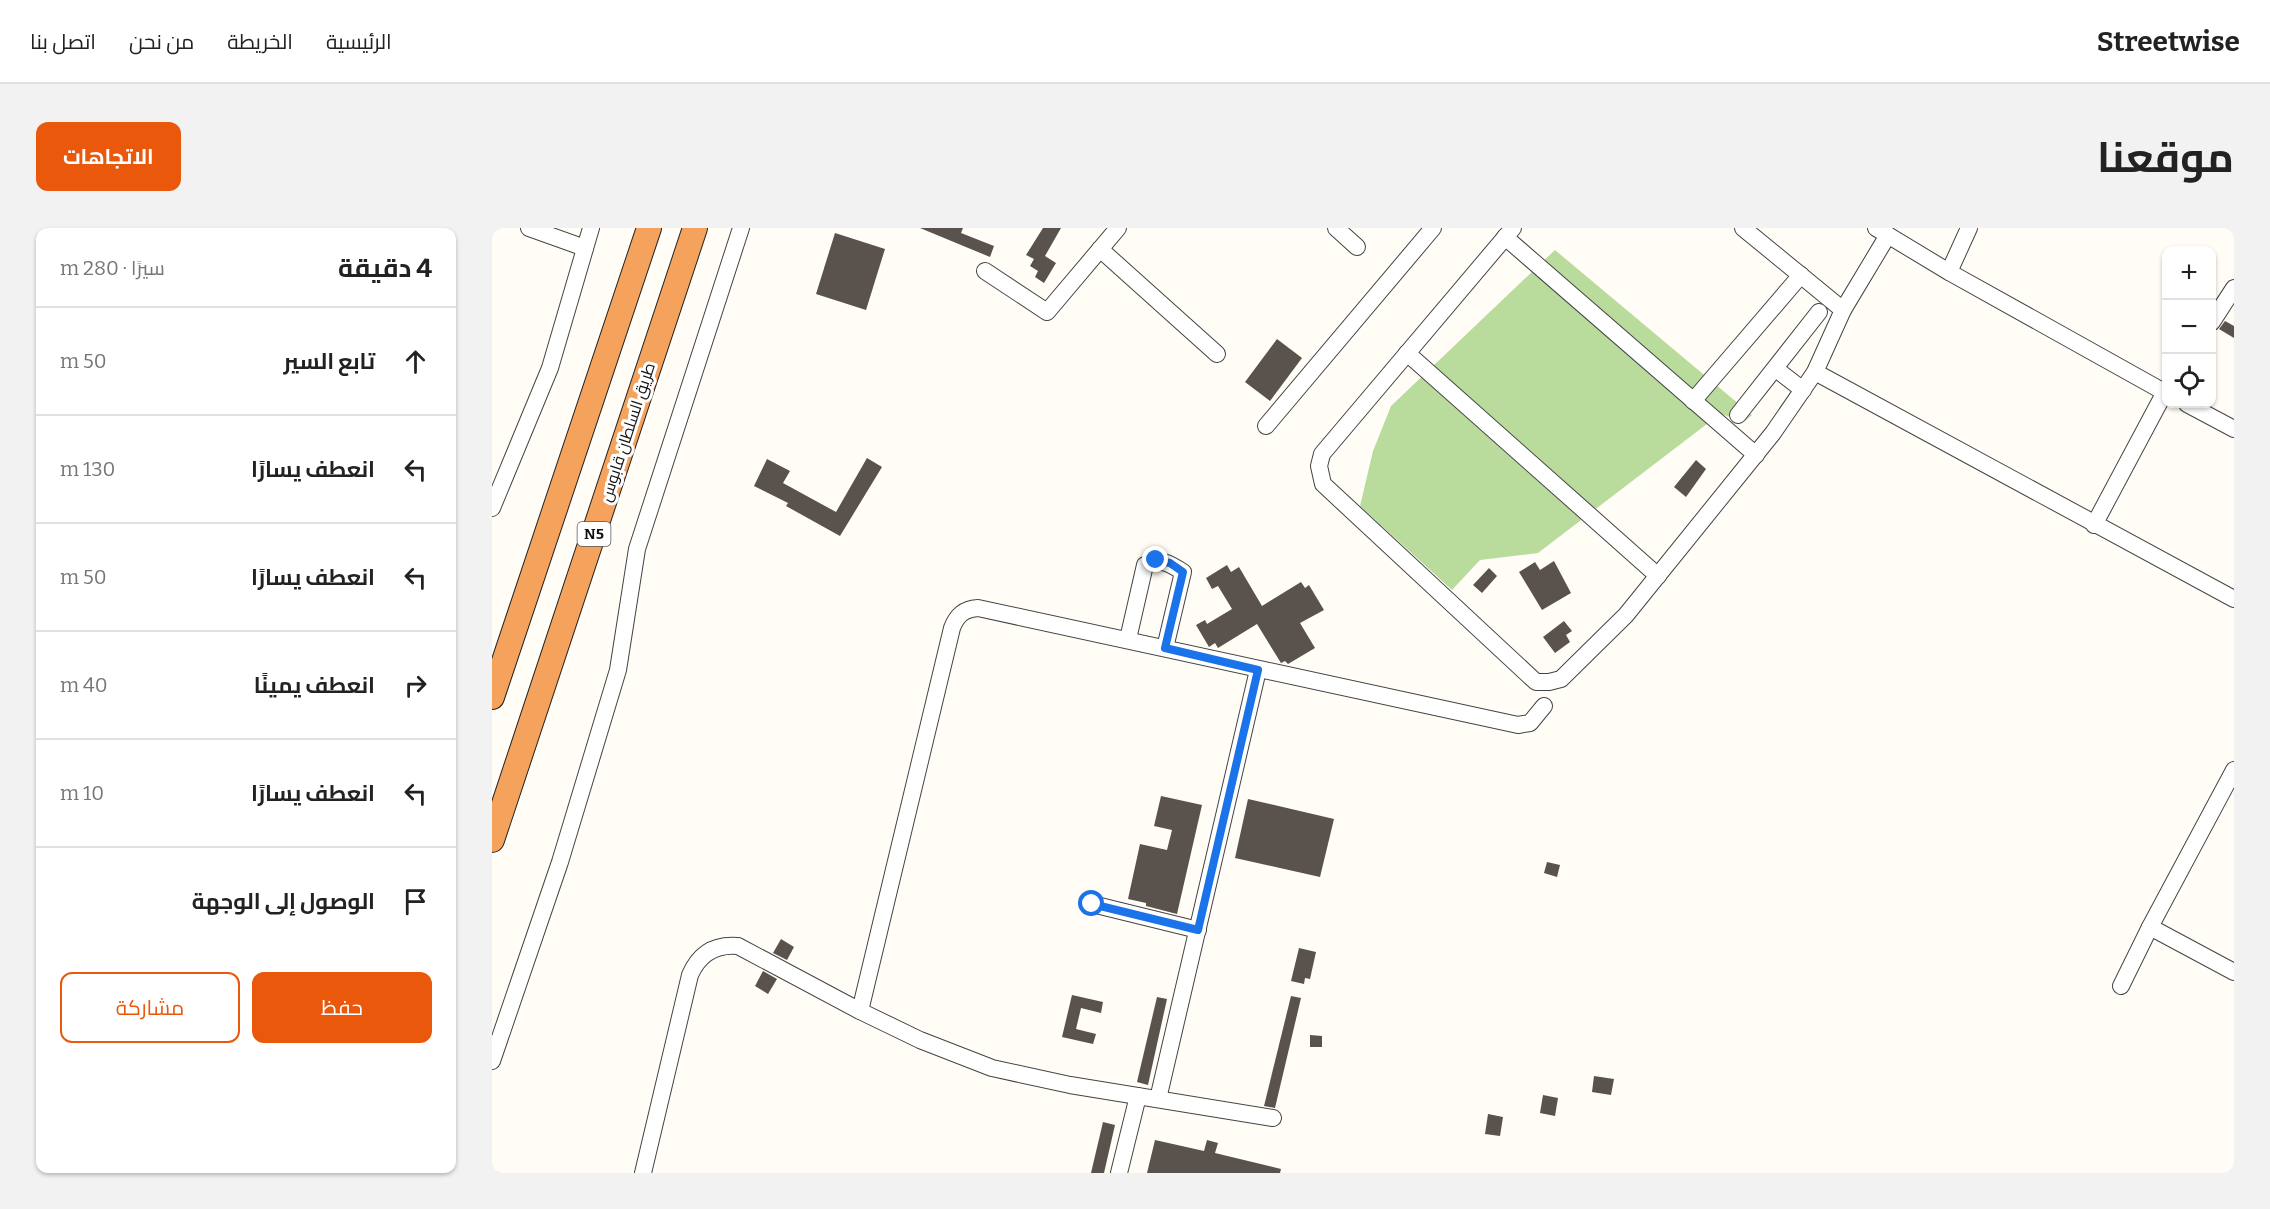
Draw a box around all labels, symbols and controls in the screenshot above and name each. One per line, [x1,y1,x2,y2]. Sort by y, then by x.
text: Streetwise [2097,25,2240,58]
text: اتصل بنا [30,29,96,55]
text: من نحن [129,29,194,55]
text: الخريطة [227,29,293,55]
text: الرئيسية [326,29,392,55]
button: الاتجاهات [36,122,181,191]
text: موقعنا [2097,133,2234,183]
map controls [2162,246,2216,408]
button: + [2162,246,2216,300]
text: 4 دقيقة [338,253,432,284]
text: سيرًا · 280 m [60,256,165,280]
button: − [2162,300,2216,354]
icon: ahead [399,345,432,378]
text: تابع السير [284,348,375,375]
text: 50 m [60,349,107,373]
button: locate [2162,354,2216,408]
street label: طريق السلطان قابوس [596,360,660,504]
icon: left [399,453,432,486]
text: انعطف يسارًا [251,456,375,483]
text: 130 m [60,457,115,481]
road number: N5 [578,522,610,546]
route end [1142,546,1168,572]
icon: left [399,561,432,594]
text: انعطف يسارًا [251,564,375,591]
text: 50 m [60,565,107,589]
icon: right [399,669,432,702]
text: انعطف يمينًا [254,672,375,699]
text: 40 m [60,673,108,697]
icon: left [399,777,432,810]
text: انعطف يسارًا [251,780,375,807]
text: 10 m [60,781,104,805]
icon: arrive [399,885,432,918]
text: الوصول إلى الوجهة [192,888,375,915]
route start [1078,890,1104,916]
button: مشاركة [60,972,240,1043]
button: حفظ [252,972,432,1043]

